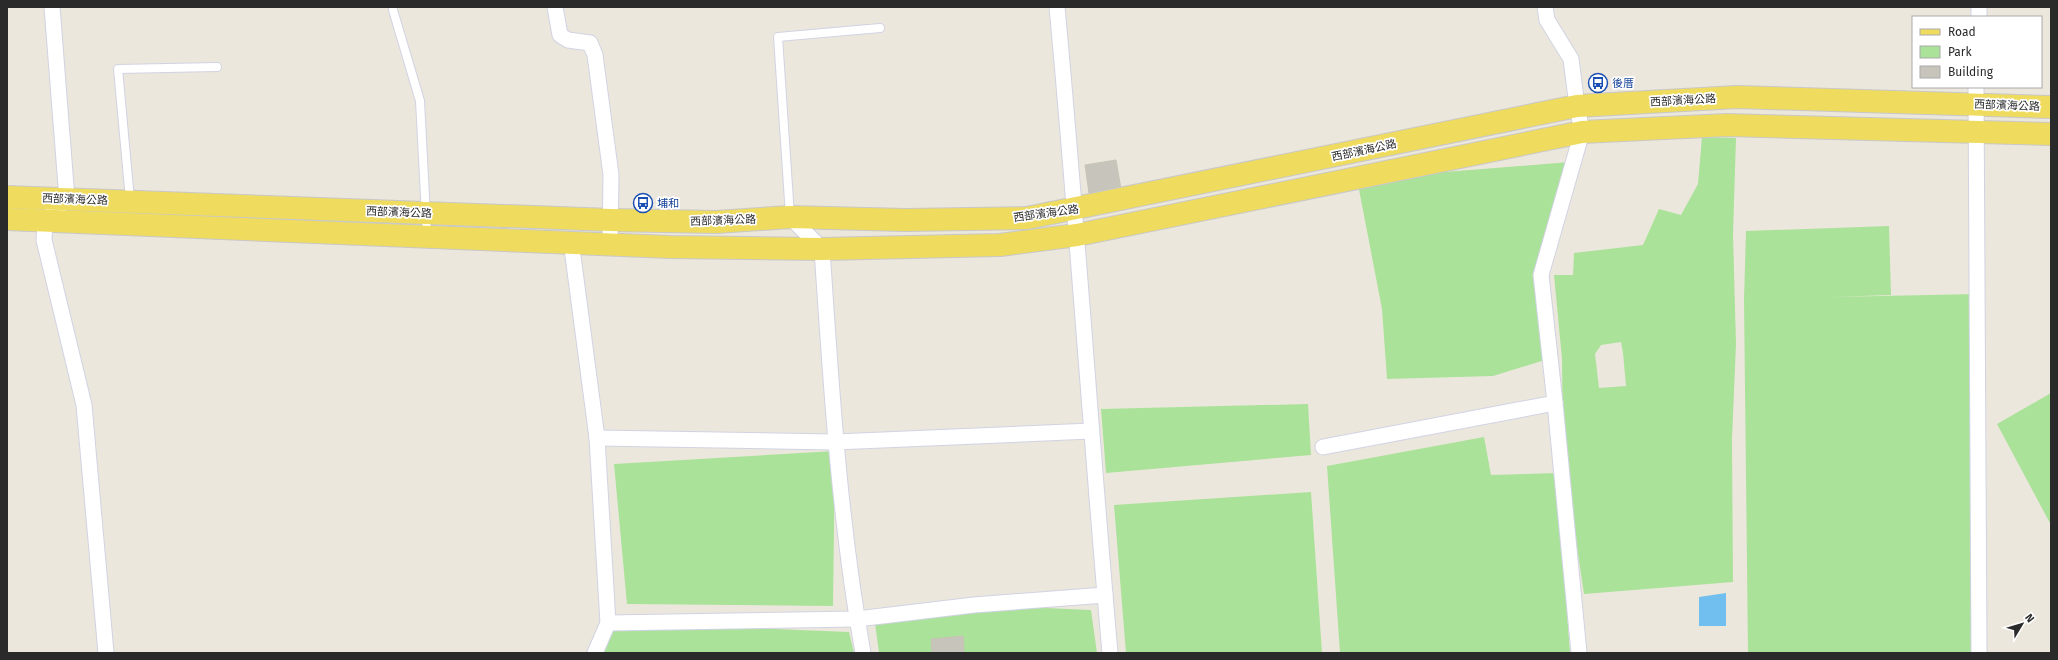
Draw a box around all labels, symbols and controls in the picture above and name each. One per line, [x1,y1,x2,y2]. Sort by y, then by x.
legend [1912,16,2042,88]
text: Road [1948,25,1976,39]
text: Park [1948,45,1972,59]
text: Building [1948,65,1994,79]
bus stop icon: 後厝 [1587,72,1609,94]
place label: 後厝 [1612,77,1634,90]
street label: 西部濱海公路 [1650,92,1716,109]
street label: 西部濱海公路 [1974,98,2040,113]
street label: 西部濱海公路 [1330,137,1398,164]
street label: 西部濱海公路 [42,192,108,207]
bus stop icon: 埔和 [632,192,654,214]
place label: 埔和 [657,197,679,210]
street label: 西部濱海公路 [1012,202,1080,225]
street label: 西部濱海公路 [366,205,432,220]
street label: 西部濱海公路 [690,213,756,228]
north arrow [2002,604,2042,644]
text: N [2022,611,2037,625]

